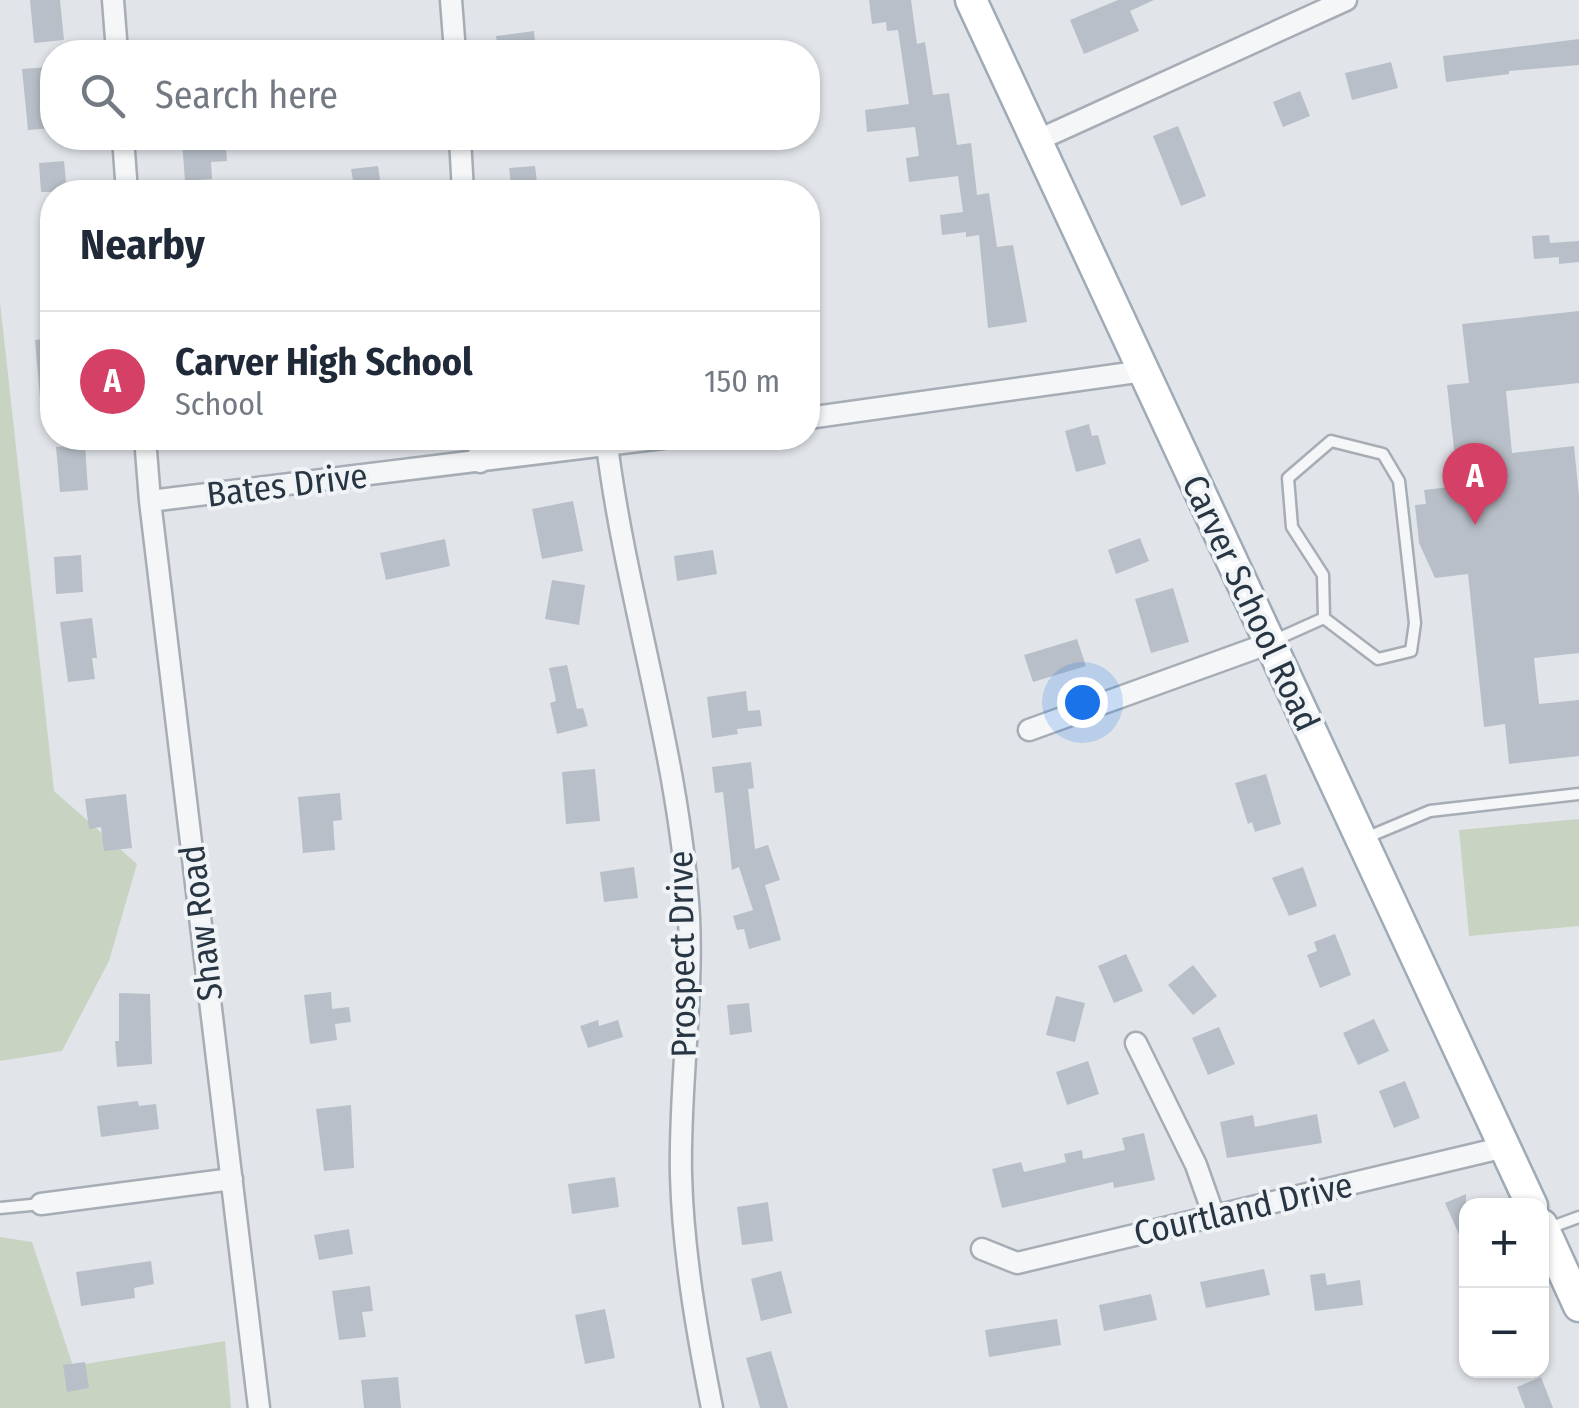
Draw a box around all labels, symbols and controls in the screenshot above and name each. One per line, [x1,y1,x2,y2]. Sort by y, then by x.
search box [40,40,820,150]
icon: search [75,68,130,123]
text: Search here [155,72,338,118]
text: Nearby [80,220,205,270]
text: Carver High School [175,339,473,385]
text: A [104,362,121,400]
text: 150 m [704,362,780,400]
text: School [175,385,264,423]
pin: A [1442,442,1508,525]
street label: Bates Drive [204,454,370,516]
street label: Carver School Road [1173,468,1329,738]
your location [1057,677,1108,728]
street label: Shaw Road [171,843,231,1003]
street label: Prospect Drive [659,850,705,1058]
street label: Courtland Drive [1130,1163,1356,1255]
map controls [1459,1198,1549,1378]
button: + [1459,1198,1549,1288]
button: − [1459,1288,1549,1378]

